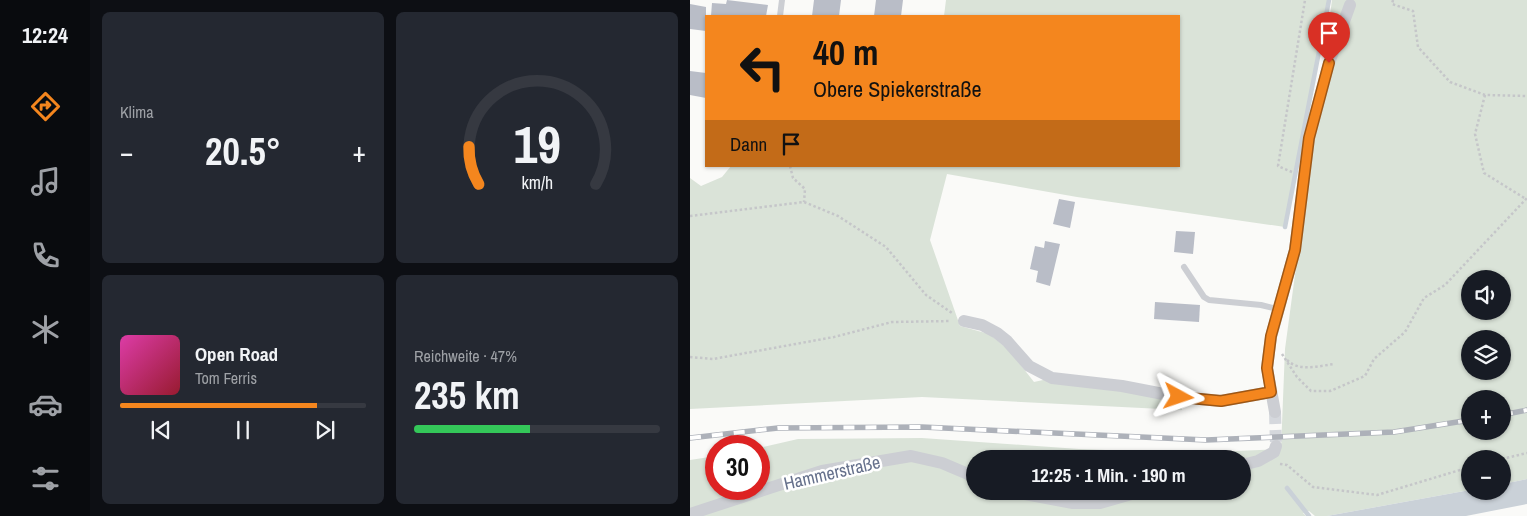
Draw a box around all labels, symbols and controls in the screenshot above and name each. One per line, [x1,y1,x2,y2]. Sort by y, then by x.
pin [1308,12,1350,63]
icon: arrive [1315,19,1343,47]
text: 12:24 [22,20,68,50]
text: 40 m [813,29,878,76]
icon: left [730,35,795,100]
text: Obere Spiekerstraße [813,74,981,104]
icon: directions [28,89,63,124]
text: Klima [120,101,154,123]
text: 19 [513,109,561,179]
text: 20.5° [205,126,281,177]
icon: arrive [777,130,805,158]
text: Dann [730,131,767,157]
text: − [120,133,133,171]
text: + [353,133,366,171]
icon: music [28,164,63,199]
text: km/h [521,171,553,195]
icon: phone [28,238,63,273]
map controls [1461,270,1511,500]
button: sound [1461,270,1511,320]
icon: climate [28,312,63,347]
button: layers [1461,330,1511,380]
text: Open Road [195,341,278,367]
text: Reichweite · 47% [414,345,517,367]
text: Tom Ferris [195,367,257,389]
text: 235 km [414,370,520,421]
position arrow [1152,370,1204,422]
icon: car [28,387,63,422]
button: + [1461,390,1511,440]
icon: previous [147,416,175,444]
icon: pause [229,416,257,444]
icon: next [311,416,339,444]
speed limit sign: 30 [705,435,770,500]
street label: Hammerstraße [781,449,883,496]
button: − [1461,450,1511,500]
icon: filters [28,461,63,496]
text: 12:25 · 1 Min. · 190 m [1031,462,1186,488]

